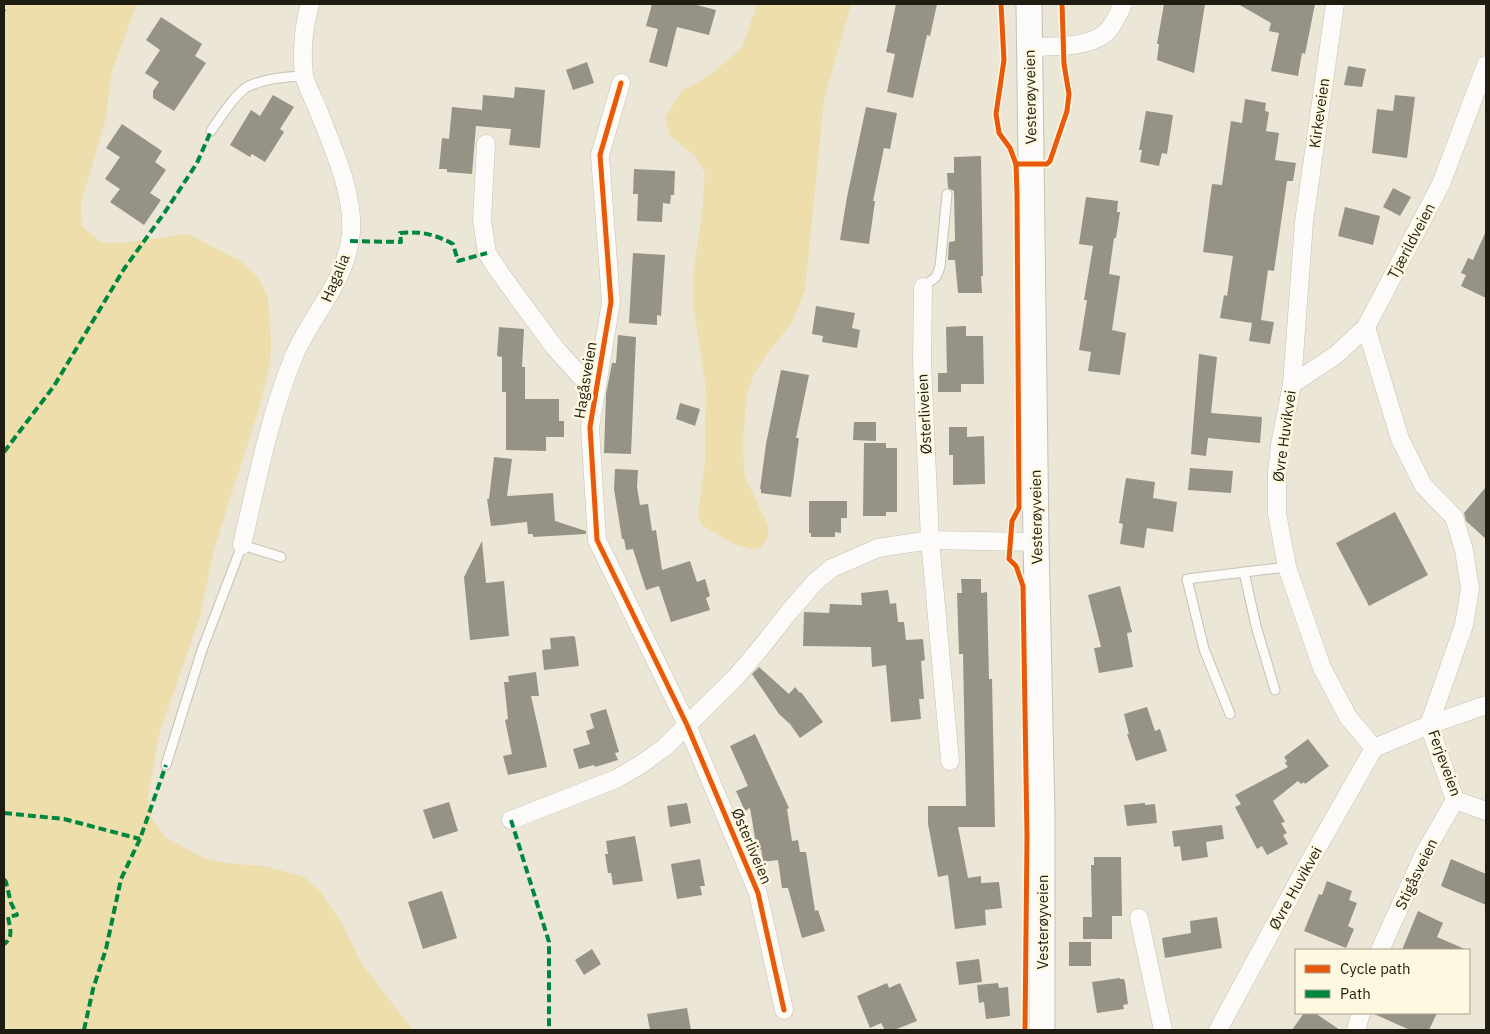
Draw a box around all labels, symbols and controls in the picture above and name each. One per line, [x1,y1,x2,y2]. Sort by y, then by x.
street label: Vesterøyveien [1020,49,1040,145]
street label: Kirkeveien [1305,77,1333,149]
street label: Tjærildveien [1383,200,1439,282]
street label: Hagalia [316,251,354,305]
street label: Hagåsveien [570,340,600,420]
street label: Østerliveien [912,373,936,455]
street label: Øvre Huvikvei [1268,389,1300,483]
street label: Vesterøyveien [1026,469,1046,565]
street label: Ferjeveien [1424,727,1466,799]
street label: Østerliveien [728,805,776,887]
street label: Stigåsveien [1391,835,1441,913]
street label: Øvre Huvikvei [1264,843,1326,933]
street label: Vesterøyveien [1033,875,1052,969]
legend [1295,949,1470,1014]
text: Cycle path [1340,959,1411,978]
text: Path [1340,984,1371,1003]

